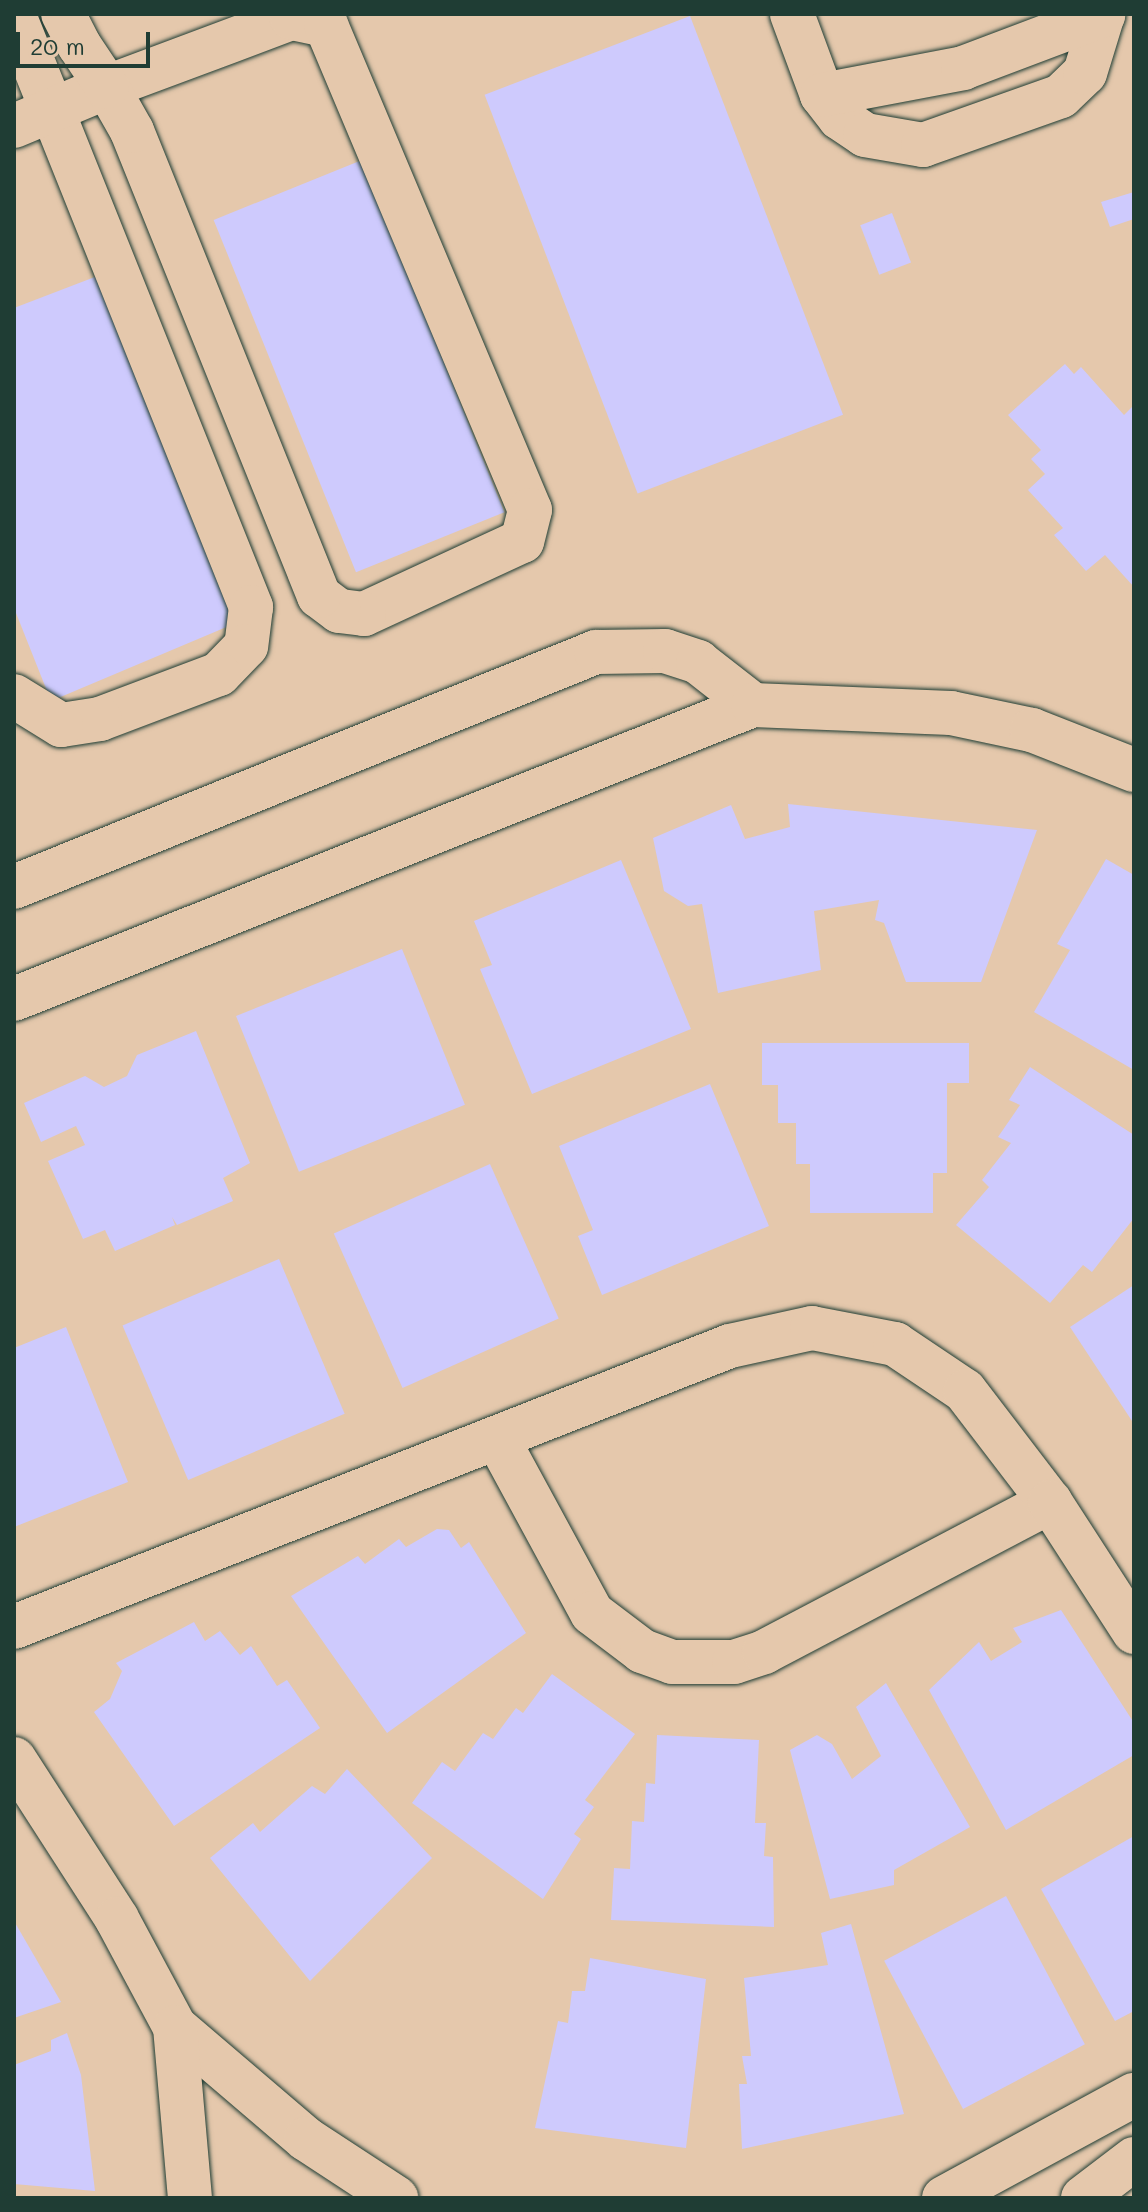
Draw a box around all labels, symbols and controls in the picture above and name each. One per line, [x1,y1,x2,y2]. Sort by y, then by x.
scale bar [20,16,154,66]
text: 20 m [30,30,85,61]

